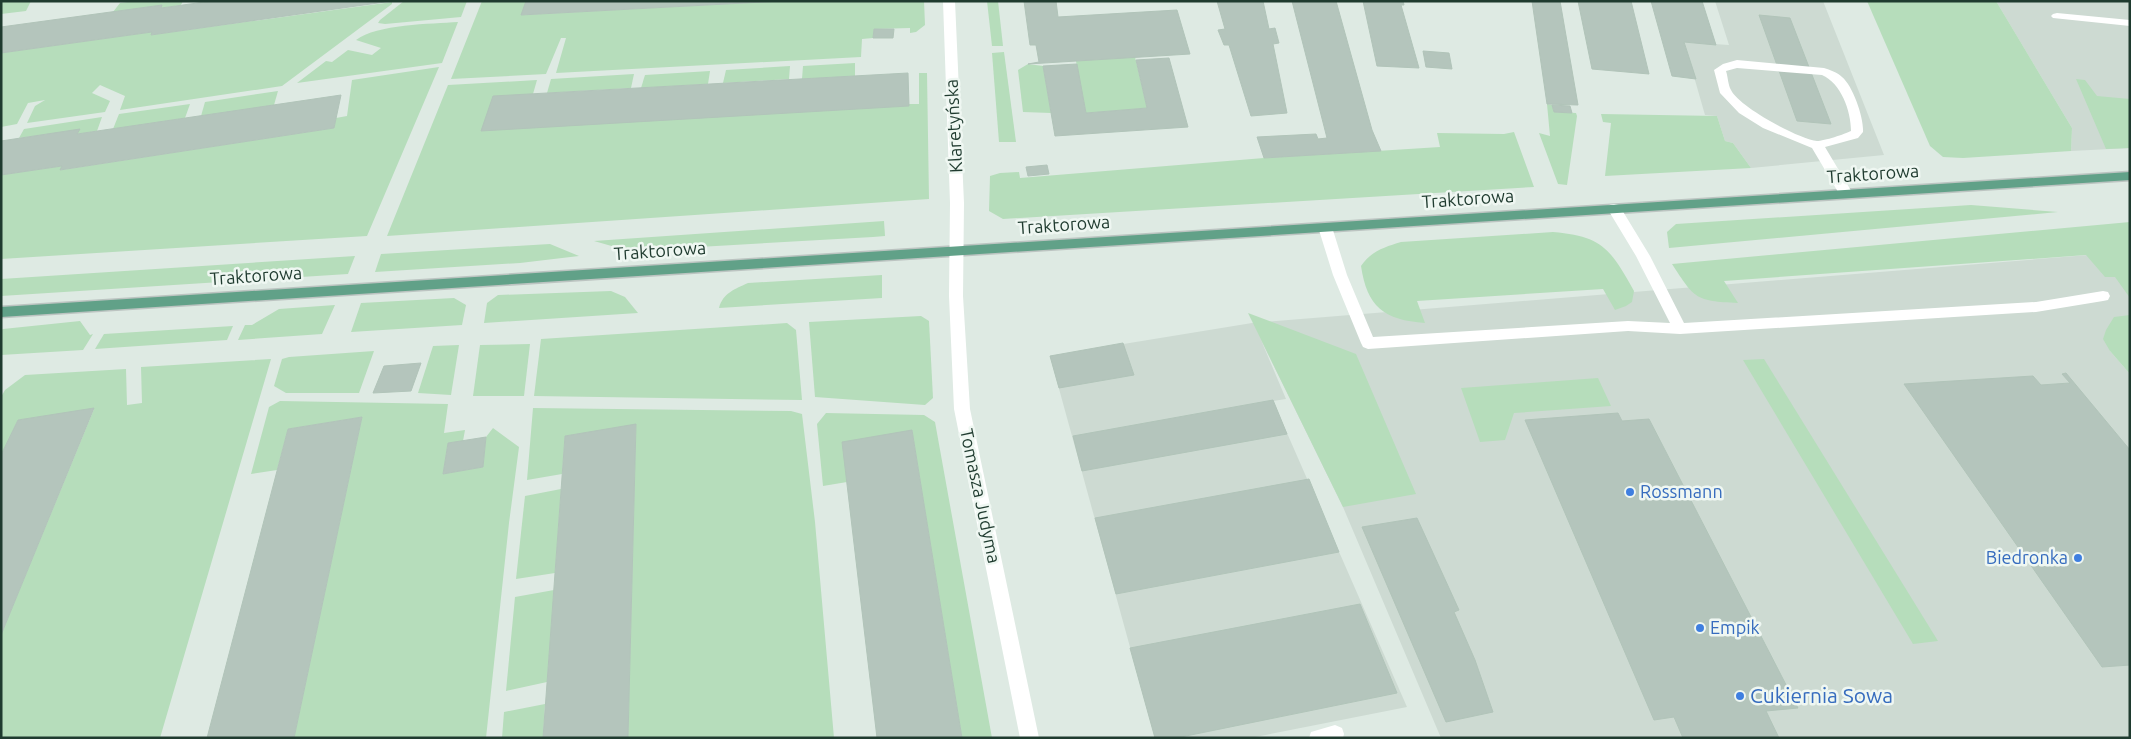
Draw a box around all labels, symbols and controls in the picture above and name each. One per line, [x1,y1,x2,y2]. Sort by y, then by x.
street label: Klaretyńska [941,79,965,173]
street label: Traktorowa [1826,160,1920,186]
street label: Traktorowa [1421,185,1515,211]
street label: Traktorowa [1017,211,1111,237]
street label: Traktorowa [613,237,707,263]
street label: Traktorowa [209,262,303,288]
street label: Tomasza Judyma [957,427,1005,565]
place label: Rossmann [1640,481,1723,501]
marker: Rossmann [1624,486,1636,498]
place label: Biedronka [1986,547,2068,567]
marker: Biedronka [2072,552,2084,564]
place label: Empik [1710,617,1760,637]
marker: Empik [1694,622,1706,634]
place label: Cukiernia Sowa [1750,683,1893,707]
marker: Cukiernia Sowa [1734,690,1746,702]

